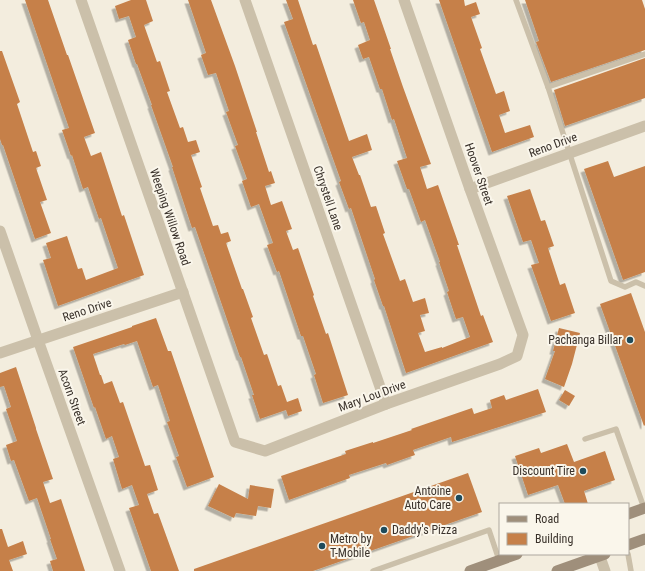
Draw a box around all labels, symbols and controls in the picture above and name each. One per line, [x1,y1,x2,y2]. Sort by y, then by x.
street label: Reno Drive [527,130,579,160]
street label: Hoover Street [462,141,496,207]
street label: Chrystell Lane [310,164,346,232]
street label: Weeping Willow Road [147,167,193,267]
street label: Reno Drive [61,295,114,324]
place label: Pachanga Billar [548,333,622,347]
marker: Pachanga Billar [625,335,635,345]
street label: Acorn Street [55,367,89,427]
street label: Mary Lou Drive [336,377,408,415]
place label: Discount Tire [513,464,575,478]
marker: Discount Tire [578,466,588,476]
place label: Antoine Auto Care [404,484,451,512]
marker: Antoine Auto Care [454,493,464,503]
legend [499,503,629,555]
text: Road [535,512,559,526]
place label: Daddy's Pizza [392,523,457,537]
marker: Daddy's Pizza [379,525,389,535]
place label: Metro by T-Mobile [330,532,371,560]
text: Building [535,532,573,546]
marker: Metro by T-Mobile [317,541,327,551]

